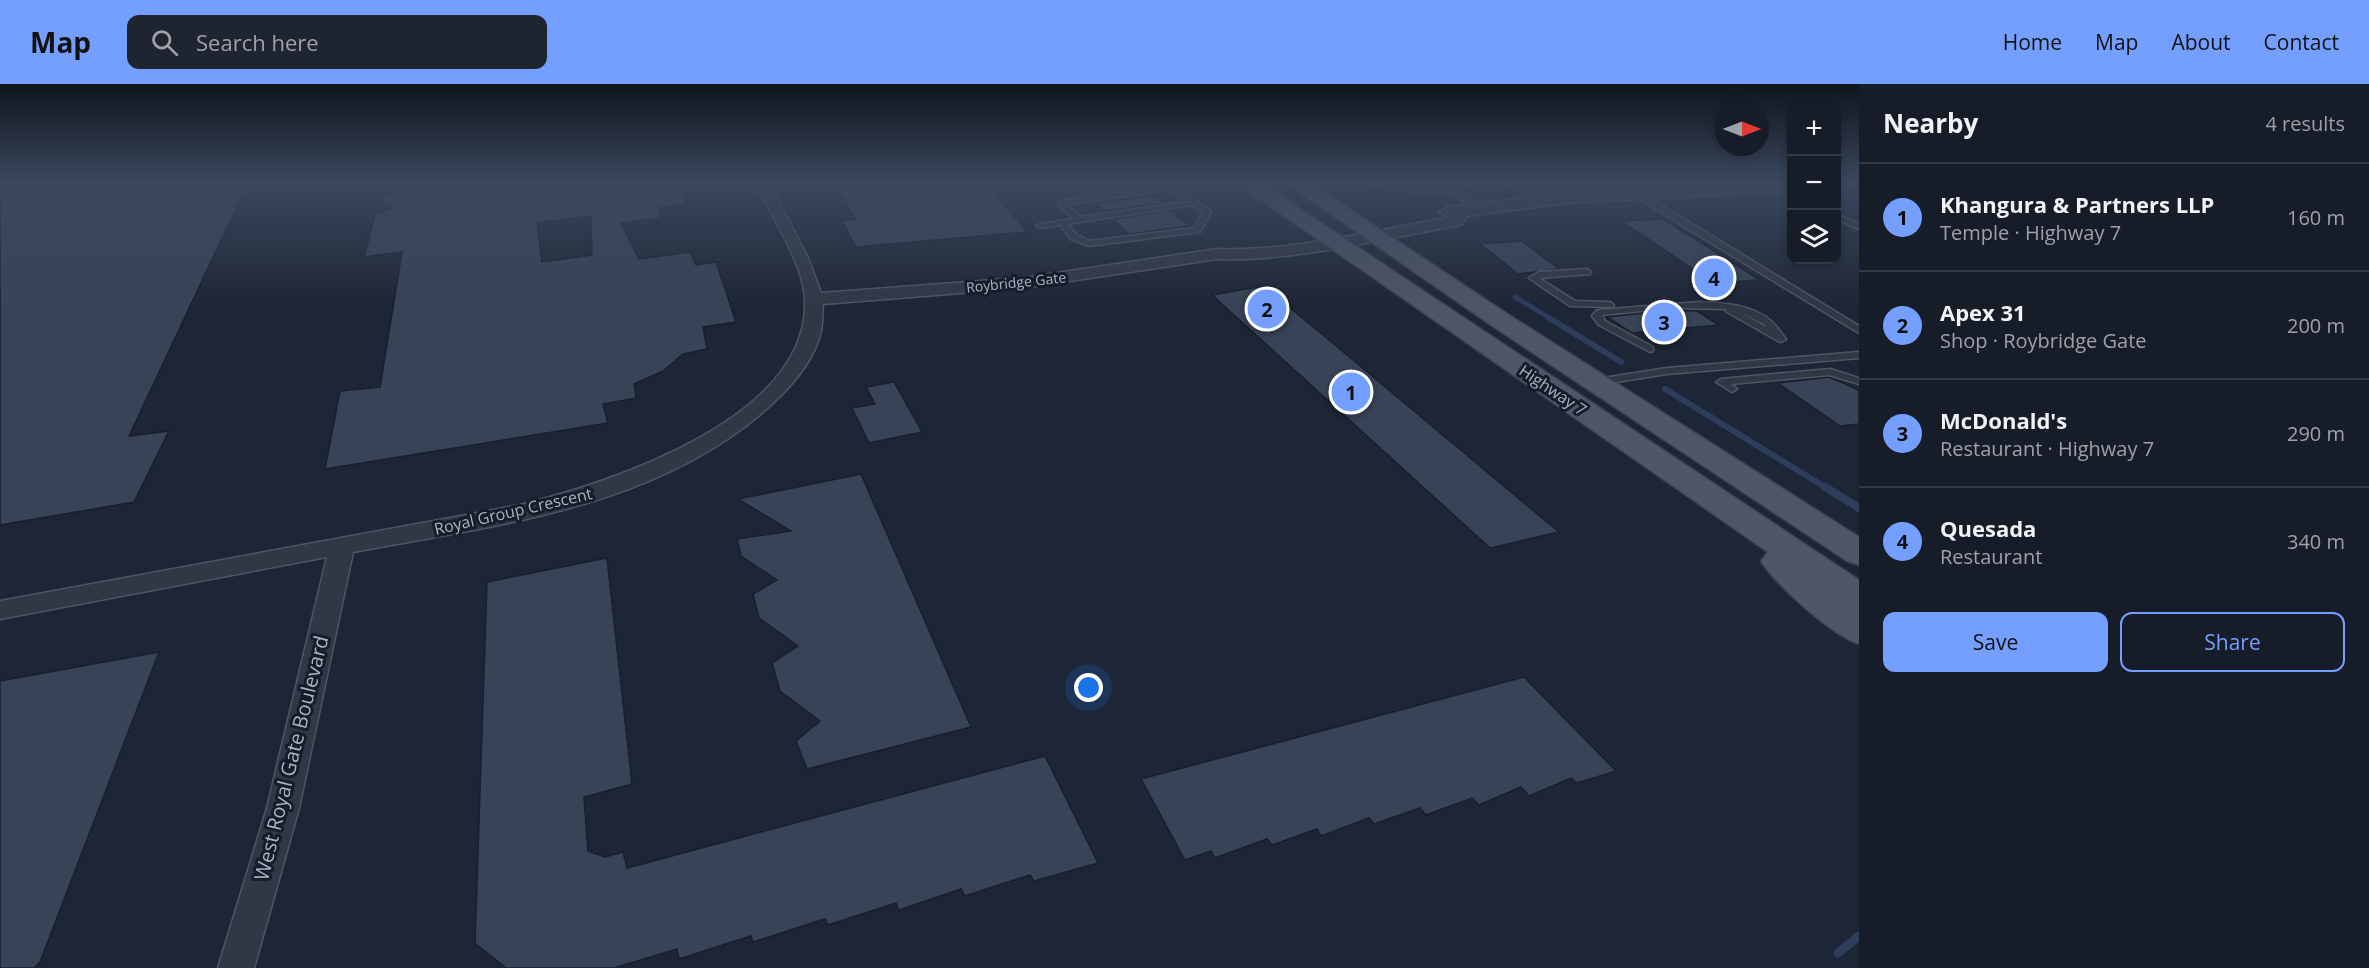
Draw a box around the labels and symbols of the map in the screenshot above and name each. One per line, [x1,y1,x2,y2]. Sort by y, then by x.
north arrow [1715,102,1769,156]
pin: 4 [1694,256,1734,300]
street label: Roybridge Gate [965,267,1067,297]
pin: 2 [1248,286,1286,332]
pin: 3 [1644,300,1684,344]
street label: Highway 7 [1515,359,1591,421]
pin: 1 [1332,370,1370,414]
street label: Royal Group Crescent [432,482,594,540]
street label: West Royal Gate Boulevard [247,633,335,883]
your location [1074,673,1103,702]

